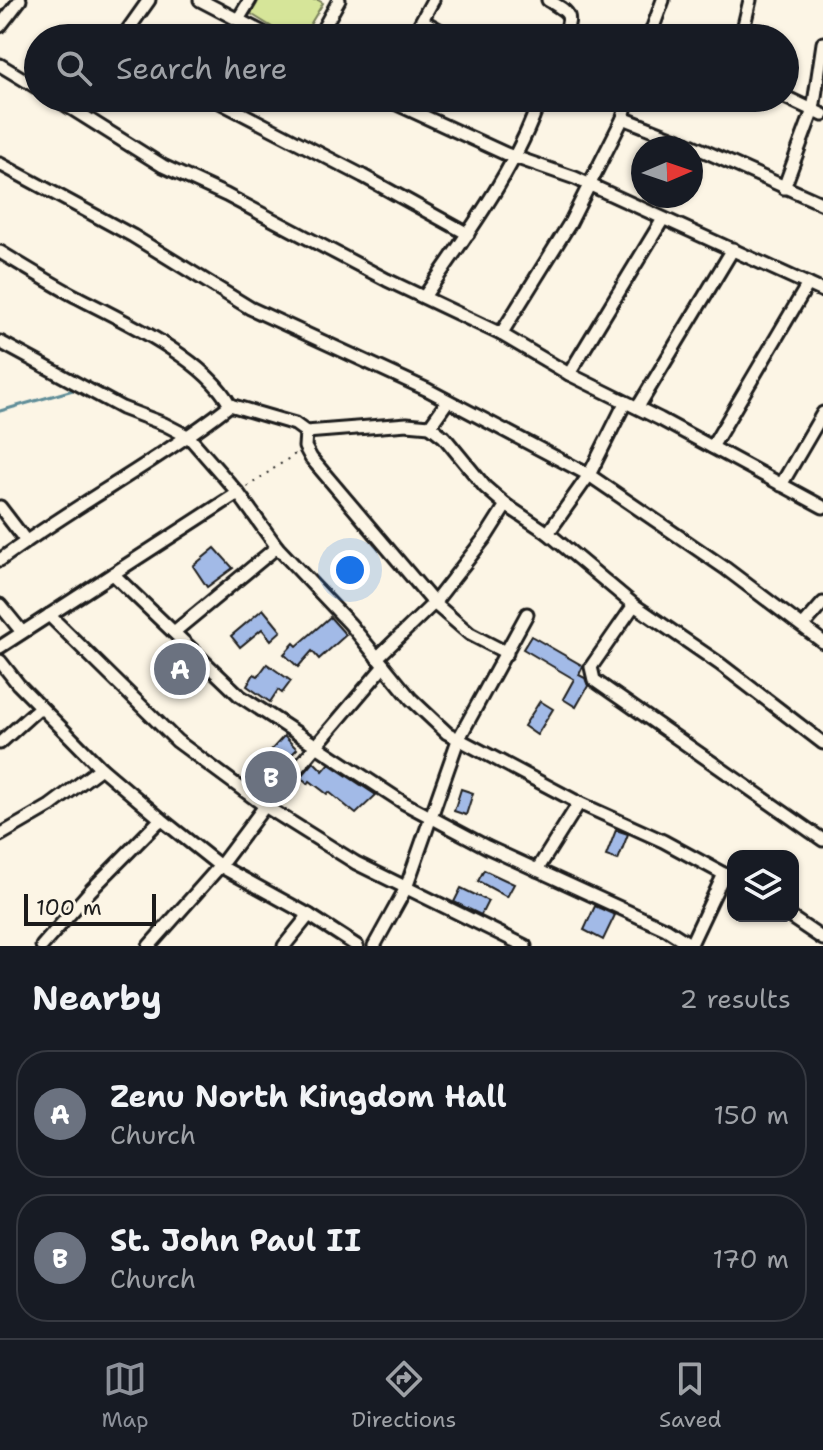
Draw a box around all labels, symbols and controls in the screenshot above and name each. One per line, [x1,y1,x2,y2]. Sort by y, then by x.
search box [24,24,799,112]
icon: search [52,46,96,90]
text: Search here [116,48,287,89]
north arrow [631,136,703,208]
your location [330,550,370,590]
pin: A [154,639,206,699]
pin: B [245,747,297,807]
map controls [727,850,799,922]
button: layers [727,850,799,922]
scale bar [24,890,156,926]
text: 100 m [36,893,102,922]
text: Nearby [32,975,162,1021]
text: 2 results [679,981,791,1016]
text: Zenu North Kingdom Hall [110,1076,507,1117]
text: A [50,1097,70,1132]
text: 150 m [713,1097,789,1132]
text: Church [110,1117,196,1152]
text: St. John Paul II [110,1220,361,1261]
text: B [52,1241,68,1276]
text: 170 m [712,1241,789,1276]
text: Church [110,1261,196,1296]
tab: Map [101,1357,149,1434]
tab: Directions [351,1357,456,1434]
tab: Saved [659,1357,722,1434]

